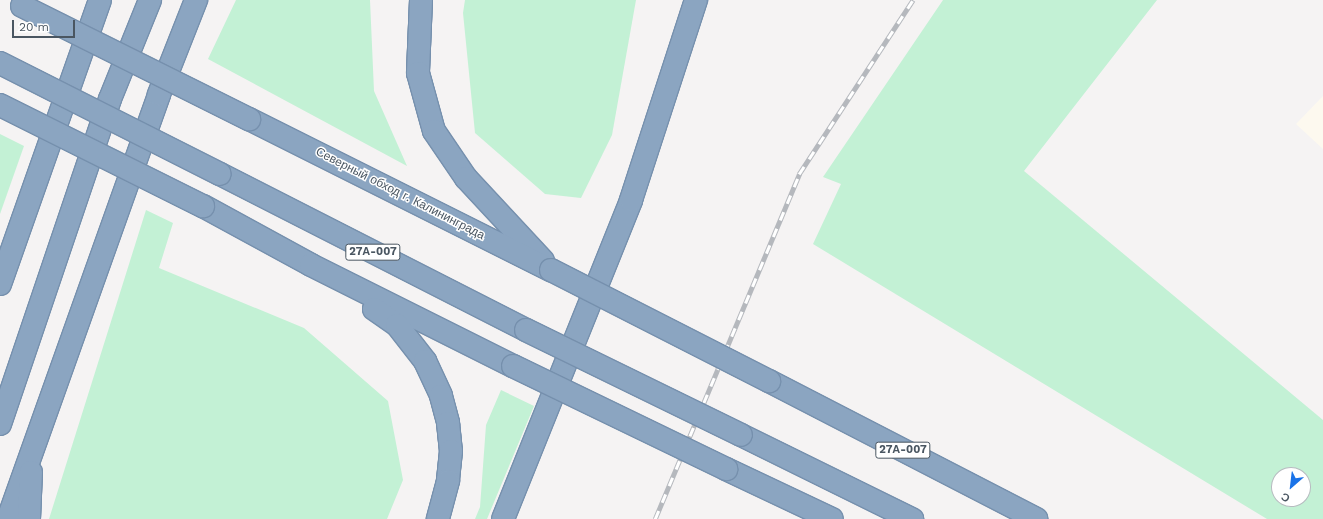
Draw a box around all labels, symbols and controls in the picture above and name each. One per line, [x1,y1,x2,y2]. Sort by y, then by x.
scale bar [14,12,77,38]
text: 20 m [19,20,49,34]
street label: Северный обход г. Калининграда [313,145,487,243]
road number: 27А-007 [345,243,401,261]
road number: 27А-007 [875,441,931,459]
north arrow [1271,467,1311,507]
text: С [1279,490,1292,505]

